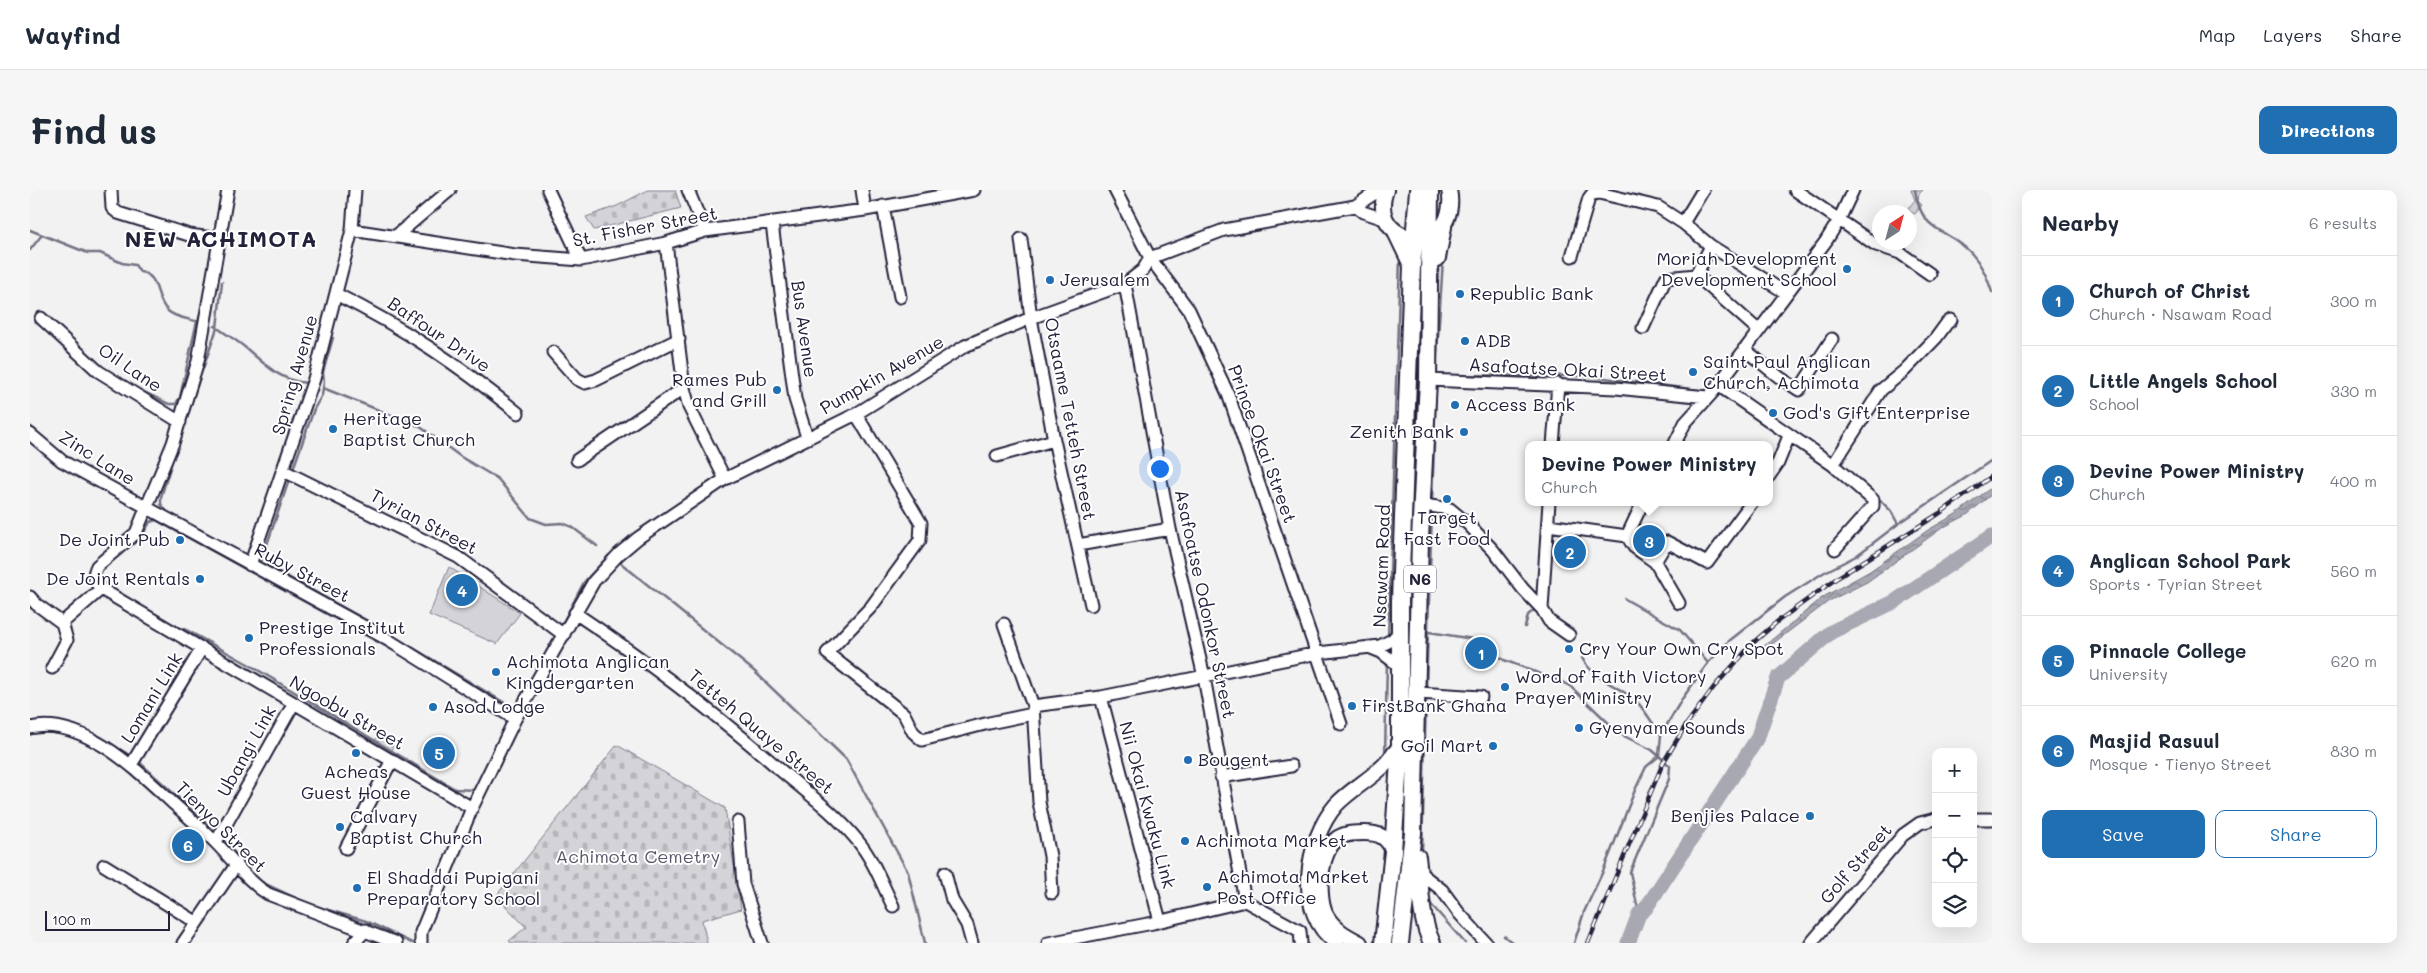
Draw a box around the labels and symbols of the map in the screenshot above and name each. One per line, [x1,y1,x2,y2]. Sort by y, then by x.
street label: St. Fisher Street [570,200,719,252]
north arrow [1872,205,1917,250]
district label: NEW ACHIMOTA [125,224,317,253]
place label: Moriah Development Development School [1656,246,1837,291]
marker: Moriah Development Development School [1841,263,1853,275]
place label: Jerusalem [1060,267,1150,291]
marker: Jerusalem [1044,274,1056,286]
street label: Bus Avenue [786,279,824,379]
place label: Republic Bank [1470,281,1593,305]
marker: Republic Bank [1454,288,1466,300]
street label: Baffour Drive [383,291,496,377]
street label: Spring Avenue [265,312,323,438]
street label: Otsaame Tetteh Street [1040,315,1102,522]
place label: ADB [1475,328,1511,352]
street label: Pumpkin Avenue [815,329,948,419]
marker: ADB [1459,335,1471,347]
street label: Oil Lane [94,337,167,397]
place label: Saint Paul Anglican Church, Achimota [1703,349,1871,394]
street label: Asafoatse Okai Street [1468,352,1668,386]
street label: Prince Okai Street [1223,361,1303,526]
marker: Saint Paul Anglican Church, Achimota [1687,366,1699,378]
place label: Rames Pub and Grill [672,367,767,412]
marker: Rames Pub and Grill [771,384,783,396]
place label: Access Bank [1465,392,1575,416]
marker: Access Bank [1449,399,1461,411]
place label: God's Gift Enterprise [1783,400,1970,424]
place label: Heritage Baptist Church [343,406,475,451]
marker: God's Gift Enterprise [1767,407,1779,419]
place label: Zenith Bank [1350,419,1454,443]
marker: Heritage Baptist Church [327,423,339,435]
street label: Zinc Lane [55,424,140,490]
marker: Zenith Bank [1458,426,1470,438]
your location [1147,456,1173,482]
street label: Tyrian Street [367,483,482,559]
street label: Asafoatse Odonkor Street [1170,487,1242,720]
marker: Target Fast Food [1441,493,1453,505]
street label: Nsawam Road [1367,504,1395,628]
place label: Target Fast Food [1404,505,1490,550]
pin: 3 [1633,522,1665,560]
place label: De Joint Pub [59,527,170,551]
pin: 2 [1554,533,1586,571]
marker: De Joint Pub [174,534,186,546]
street label: Ruby Street [250,537,355,607]
place label: De Joint Rentals [46,566,190,590]
road number: N6 [1404,566,1436,592]
pin: 4 [446,571,478,609]
marker: De Joint Rentals [194,573,206,585]
place label: Prestige Institut Professionals [259,615,405,660]
marker: Prestige Institut Professionals [243,632,255,644]
pin: 1 [1465,634,1497,672]
place label: Cry Your Own Cry Spot [1579,636,1784,660]
marker: Cry Your Own Cry Spot [1563,643,1575,655]
street label: Lomani Link [115,648,188,747]
place label: Achimota Anglican Kingdergarten [506,649,669,694]
street label: Tetteh Quaye Street [684,663,839,799]
place label: Word of Faith Victory Prayer Ministry [1515,664,1706,709]
marker: Achimota Anglican Kingdergarten [490,666,502,678]
street label: Ngoobu Street [285,669,410,755]
marker: Word of Faith Victory Prayer Ministry [1499,681,1511,693]
place label: FirstBank Ghana [1362,693,1507,717]
place label: Asod Lodge [443,694,545,718]
marker: FirstBank Ghana [1346,700,1358,712]
street label: Ubangi Link [211,701,281,800]
marker: Asod Lodge [427,701,439,713]
place label: Gyenyame Sounds [1589,715,1746,739]
street label: Nii Okai Kwaku Link [1114,718,1182,891]
marker: Gyenyame Sounds [1573,722,1585,734]
place label: Goil Mart [1401,733,1483,757]
pin: 5 [423,734,455,772]
marker: Goil Mart [1487,740,1499,752]
marker: Acheas Guest House [350,747,362,759]
place label: Bougent [1198,747,1269,771]
marker: Bougent [1182,754,1194,766]
place label: Acheas Guest House [301,759,411,804]
street label: Tienyo Street [171,775,273,877]
place label: Benjies Palace [1671,803,1800,827]
place label: Calvary Baptist Church [350,804,482,849]
marker: Benjies Palace [1804,810,1816,822]
street label: Golf Street [1814,818,1897,908]
marker: Calvary Baptist Church [334,821,346,833]
pin: 6 [172,826,204,864]
place label: Achimota Market [1195,828,1347,852]
marker: Achimota Market [1179,835,1191,847]
park label: Achimota Cemetry [556,844,720,868]
place label: Achimota Market Post Office [1217,864,1369,909]
place label: El Shaddai Pupigani Preparatory School [367,865,540,910]
marker: Achimota Market Post Office [1201,881,1213,893]
marker: El Shaddai Pupigani Preparatory School [351,882,363,894]
scale bar [45,908,170,931]

